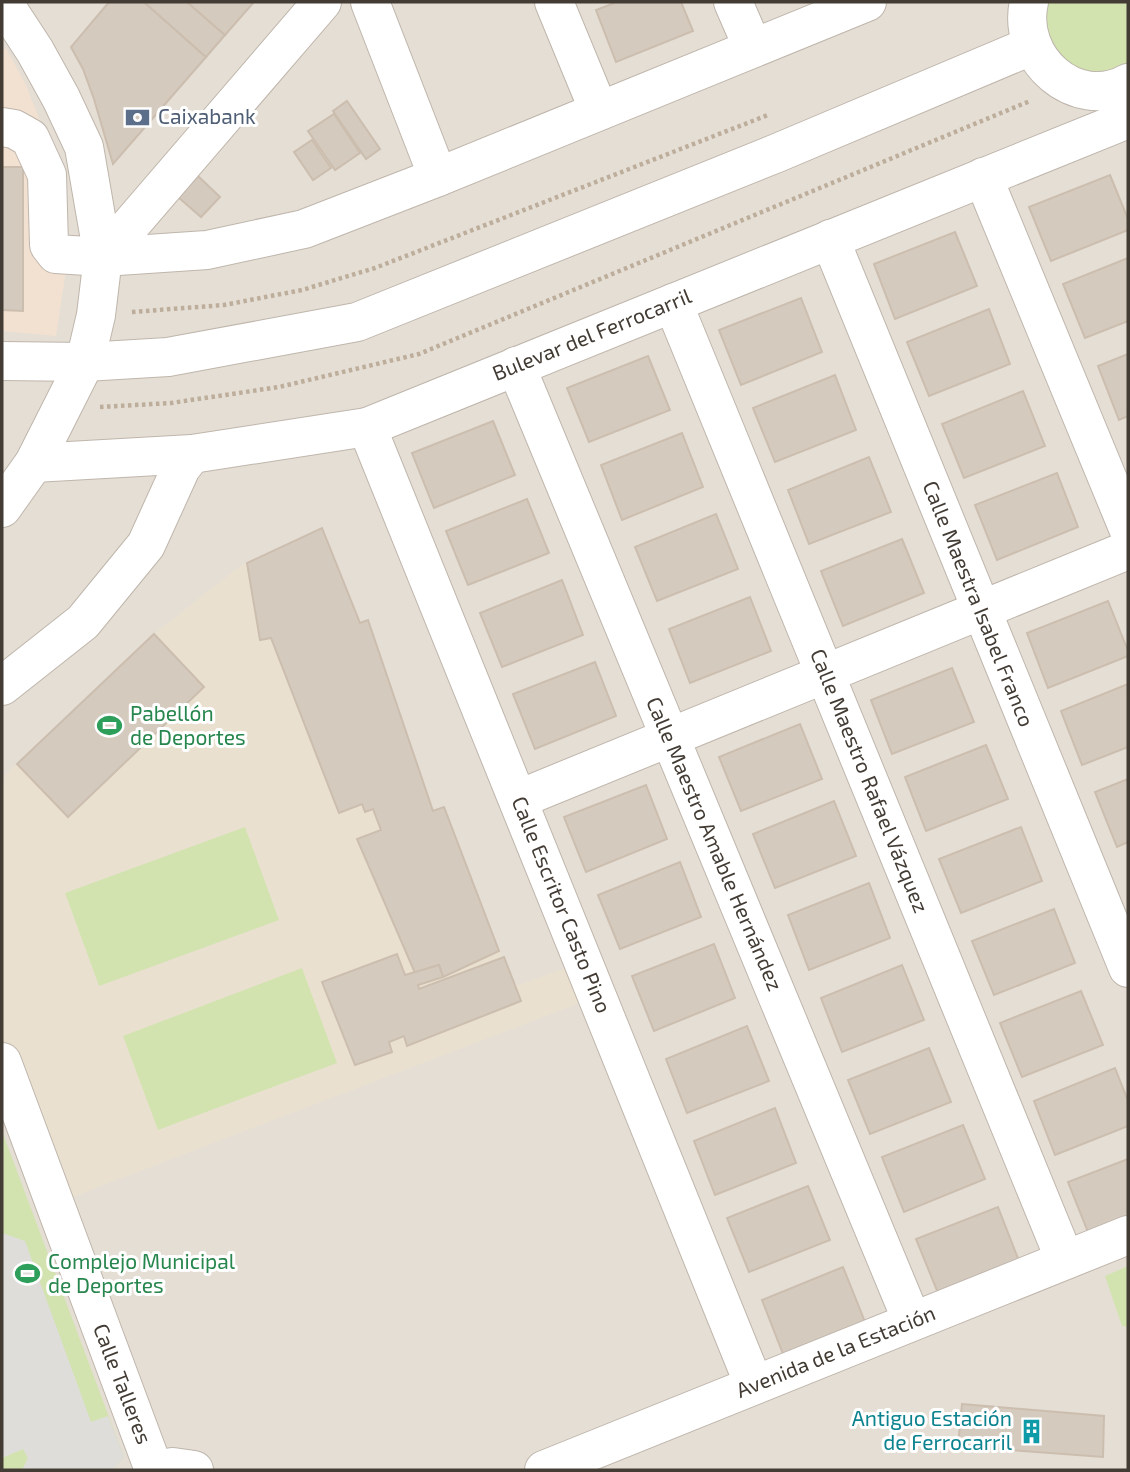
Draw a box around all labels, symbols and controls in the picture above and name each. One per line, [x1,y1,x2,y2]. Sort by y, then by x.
bank icon: Caixabank [124,103,152,131]
place label: Caixabank [158,103,256,128]
street label: Bulevar del Ferrocarril [488,282,695,385]
street label: Calle Maestra Isabel Franco [919,477,1040,730]
street label: Calle Maestro Rafael Vázquez [806,645,935,916]
street label: Calle Maestro Amable Hernández [642,693,789,994]
place label: Pabellón de Deportes [130,700,246,749]
sports icon: Pabellón de Deportes [96,712,124,740]
street label: Calle Escritor Casto Pino [507,792,617,1016]
place label: Complejo Municipal de Deportes [48,1248,236,1297]
sports icon: Complejo Municipal de Deportes [14,1260,42,1288]
street label: Avenida de la Estación [732,1299,939,1402]
street label: Calle Talleres [89,1320,158,1447]
place label: Antiguo Estación de Ferrocarril [852,1405,1013,1454]
building icon: Antiguo Estación de Ferrocarril [1018,1417,1046,1445]

